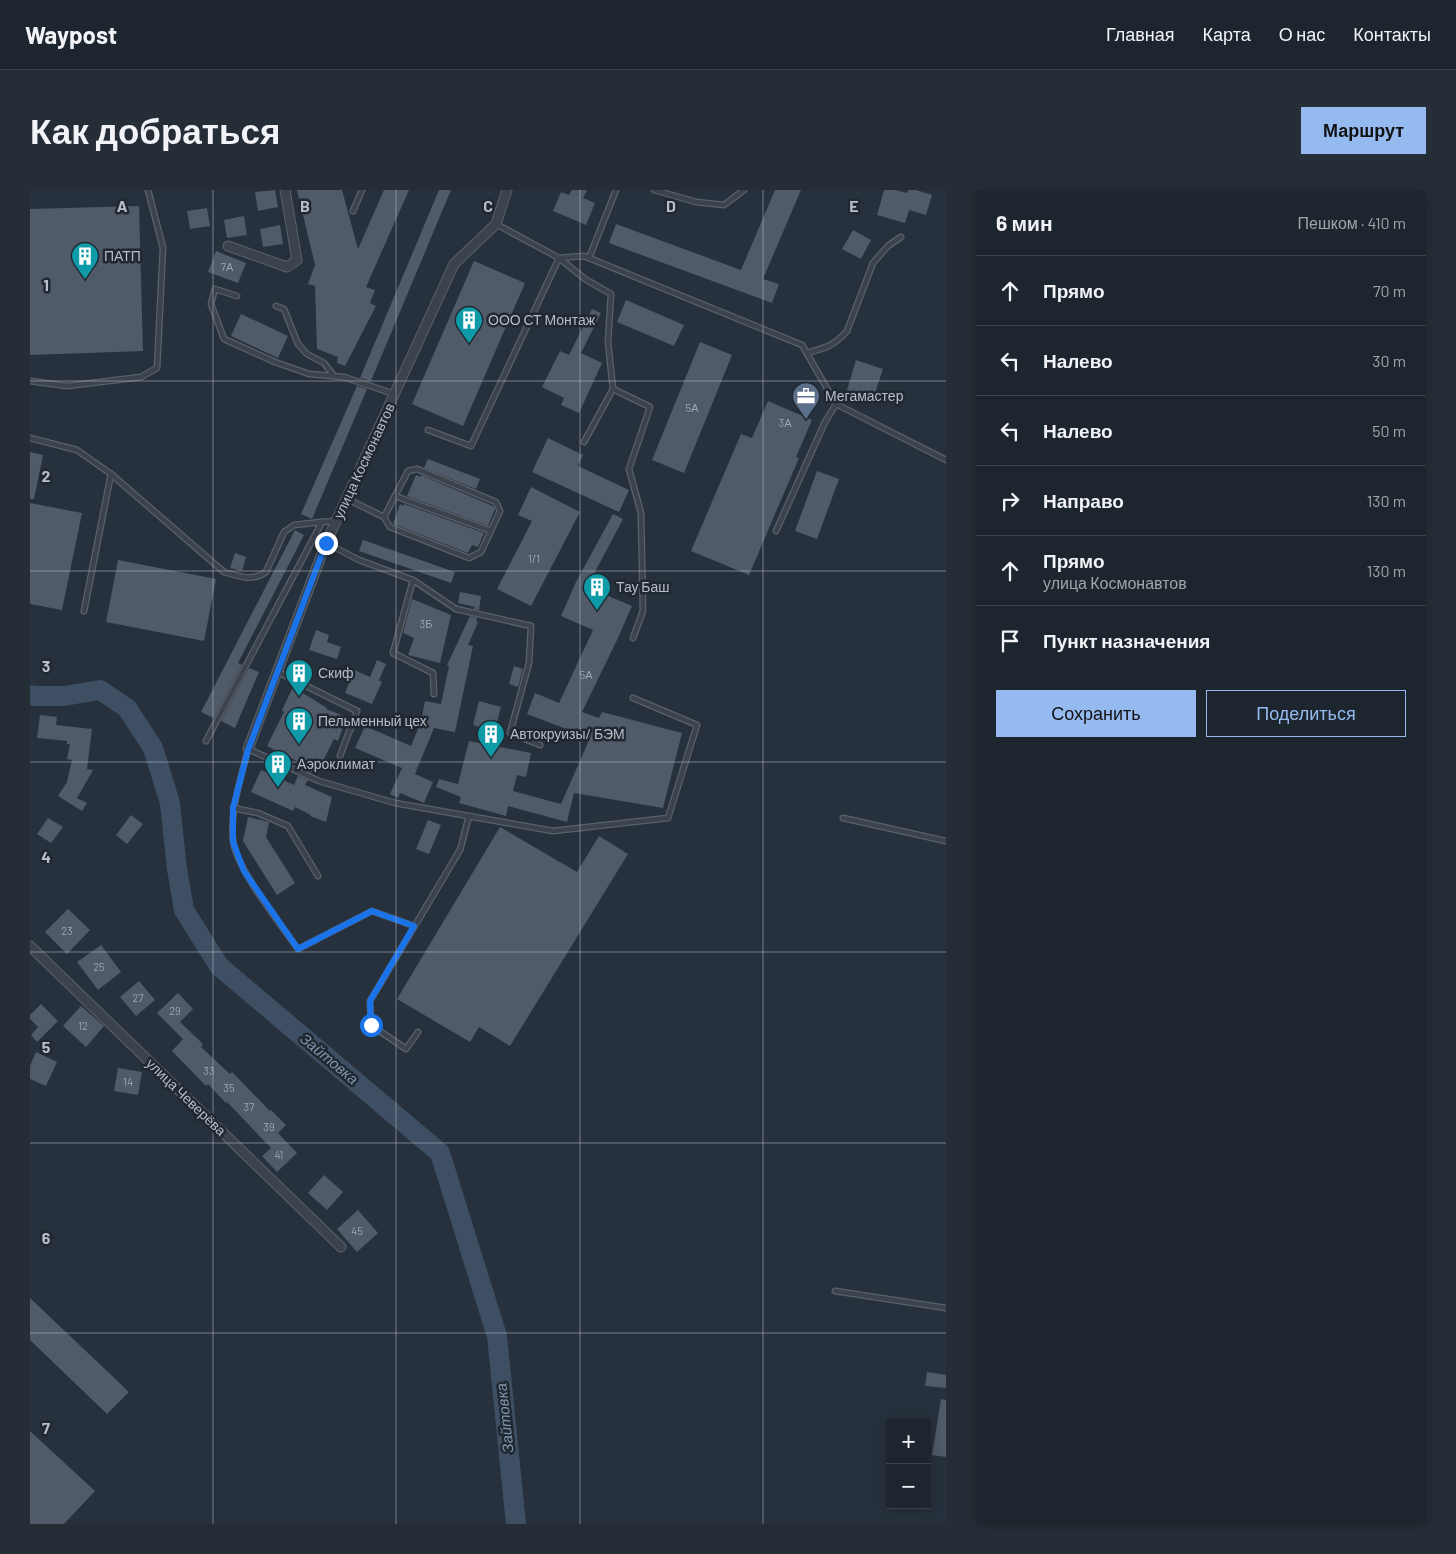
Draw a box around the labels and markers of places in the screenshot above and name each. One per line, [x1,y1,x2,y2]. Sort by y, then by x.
building icon: ПАТП [70,241,100,280]
place label: ПАТП [104,247,141,264]
building icon: ООО СТ Монтаж [454,305,484,344]
place label: ООО СТ Монтаж [488,311,596,328]
office icon: Мегамастер [791,381,821,420]
place label: Мегамастер [825,387,904,404]
building icon: Тау Баш [582,572,612,611]
place label: Тау Баш [616,578,670,595]
building icon: Скиф [284,658,314,697]
place label: Скиф [318,664,354,681]
building icon: Пельменный цех [284,706,314,745]
place label: Пельменный цех [318,712,427,729]
building icon: Автокруизы/ БЭМ [476,719,506,758]
place label: Автокруизы/ БЭМ [510,725,625,742]
building icon: Аэроклимат [263,749,293,788]
place label: Аэроклимат [297,755,376,772]

